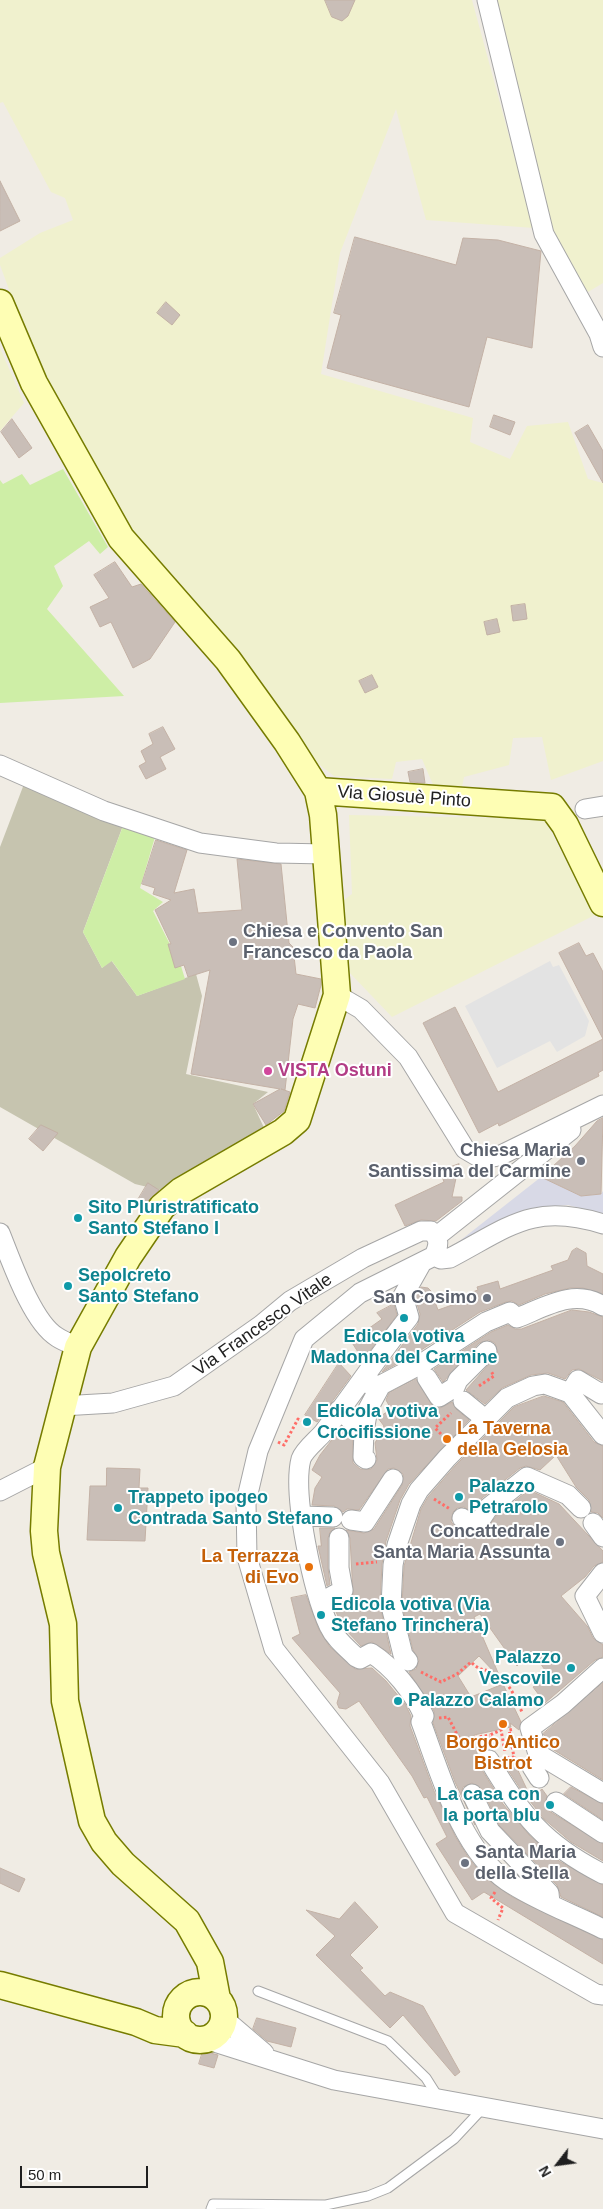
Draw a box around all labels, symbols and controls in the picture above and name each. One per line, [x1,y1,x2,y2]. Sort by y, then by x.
street label: Via Giosuè Pinto [337,782,471,812]
place label: Chiesa e Convento San Francesco da Paola [243,921,443,964]
marker: Chiesa e Convento San Francesco da Paola [227,936,239,948]
place label: VISTA Ostuni [278,1060,392,1082]
marker: VISTA Ostuni [262,1065,274,1077]
place label: Chiesa Maria Santissima del Carmine [368,1140,571,1182]
marker: Chiesa Maria Santissima del Carmine [575,1155,587,1167]
place label: Sito Pluristratificato Santo Stefano I [88,1197,259,1240]
marker: Sito Pluristratificato Santo Stefano I [72,1212,84,1224]
place label: Sepolcreto Santo Stefano [78,1265,199,1308]
street label: Via Francesco Vitale [189,1269,337,1381]
marker: Sepolcreto Santo Stefano [62,1280,74,1292]
place label: San Cosimo [373,1287,477,1309]
marker: San Cosimo [481,1292,493,1304]
marker: Edicola votiva Madonna del Carmine [398,1312,410,1324]
place label: Edicola votiva Madonna del Carmine [310,1326,498,1368]
place label: Edicola votiva Crocifissione [317,1401,438,1444]
marker: Edicola votiva Crocifissione [301,1416,313,1428]
place label: La Taverna della Gelosia [457,1418,568,1460]
marker: La Taverna della Gelosia [441,1433,453,1445]
place label: Palazzo Petrarolo [469,1476,548,1518]
place label: Trappeto ipogeo Contrada Santo Stefano [128,1487,333,1530]
marker: Palazzo Petrarolo [453,1491,465,1503]
marker: Trappeto ipogeo Contrada Santo Stefano [112,1502,124,1514]
place label: Concattedrale Santa Maria Assunta [373,1521,550,1564]
marker: Concattedrale Santa Maria Assunta [554,1536,566,1548]
place label: La Terrazza di Evo [201,1546,299,1588]
marker: La Terrazza di Evo [303,1561,315,1573]
place label: Edicola votiva (Via Stefano Trinchera) [331,1594,490,1636]
marker: Edicola votiva (Via Stefano Trinchera) [315,1609,327,1621]
place label: Palazzo Vescovile [479,1647,561,1690]
marker: Palazzo Vescovile [565,1662,577,1674]
place label: Palazzo Calamo [408,1690,544,1712]
marker: Palazzo Calamo [392,1695,404,1707]
marker: Borgo Antico Bistrot [497,1718,509,1730]
place label: Borgo Antico Bistrot [446,1732,560,1775]
place label: La casa con la porta blu [437,1784,540,1826]
marker: La casa con la porta blu [544,1799,556,1811]
place label: Santa Maria della Stella [475,1842,576,1885]
marker: Santa Maria della Stella [459,1857,471,1869]
north arrow [533,2139,583,2189]
scale bar [22,2156,150,2188]
text: N [536,2163,554,2180]
text: 50 m [28,2166,61,2183]

